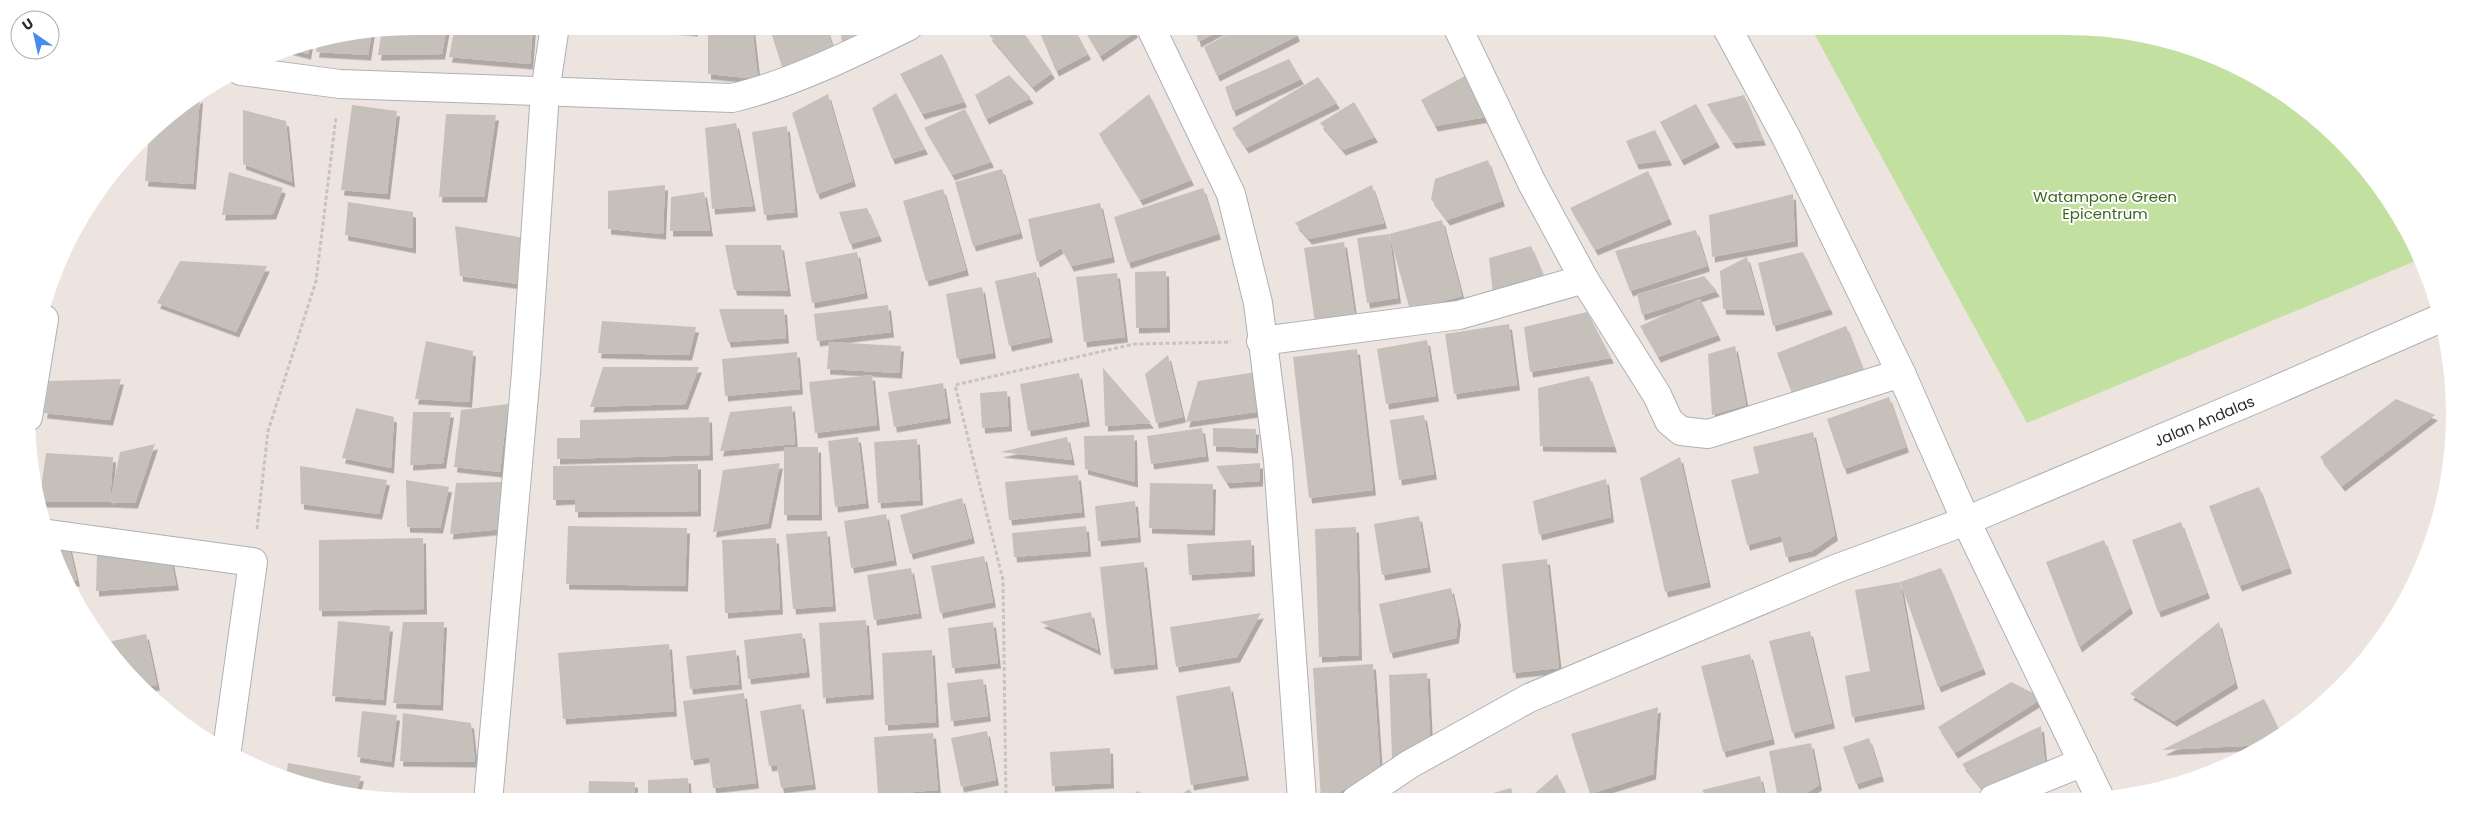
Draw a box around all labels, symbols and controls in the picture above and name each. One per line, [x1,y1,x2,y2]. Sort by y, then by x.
north arrow [10,10,60,60]
text: U [18,13,38,35]
park label: Watampone Green Epicentrum [2033,186,2177,224]
street label: Jalan Andalas [2151,390,2258,451]

